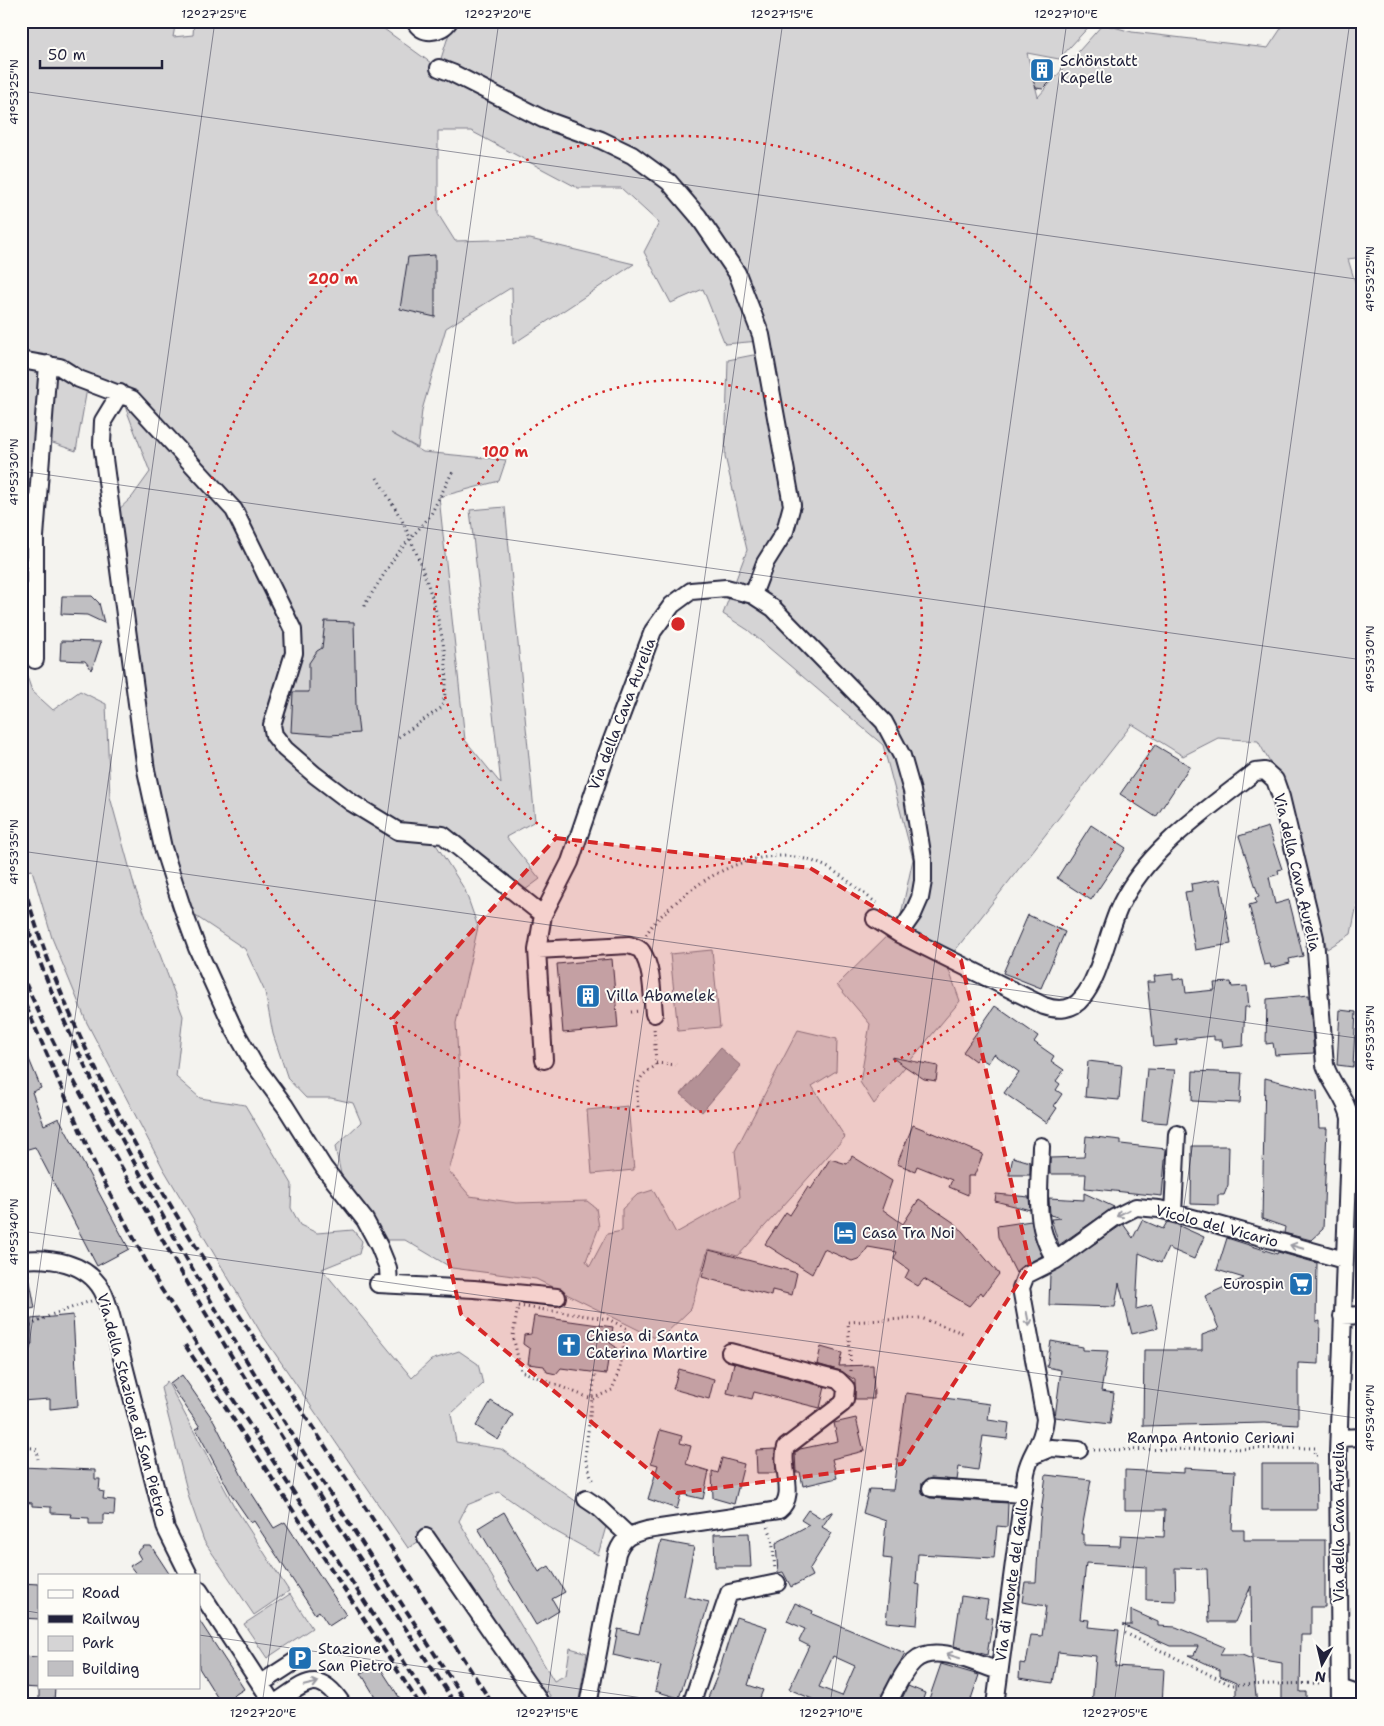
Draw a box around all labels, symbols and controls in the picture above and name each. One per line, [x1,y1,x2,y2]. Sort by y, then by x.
text: 12°27'25"E [181,6,247,22]
text: 12°27'20"E [465,6,531,22]
text: 12°27'15"E [751,6,813,22]
text: 12°27'10"E [1034,6,1098,22]
scale bar [40,38,162,70]
text: 50 m [48,45,86,65]
place label: Schönstatt Kapelle [1060,51,1138,88]
building icon: Schönstatt Kapelle [1029,57,1055,83]
text: 41°53'25"N [6,59,22,125]
text: 41°53'25"N [1362,246,1378,312]
text: 200 m [308,269,358,289]
text: 41°53'30"N [6,438,22,506]
text: 100 m [482,442,528,462]
centre of rings [669,615,687,633]
text: 41°53'30"N [1362,625,1378,693]
street label: Via della Cava Aurelia [584,634,660,793]
street label: Via della Cava Aurelia [1269,791,1325,954]
text: 41°53'35"N [6,819,22,885]
building icon: Villa Abamelek [575,983,601,1009]
place label: Villa Abamelek [606,986,715,1006]
text: 41°53'35"N [1362,1005,1378,1071]
text: 41°53'40"N [6,1198,22,1266]
street label: Vicolo del Vicario [1153,1200,1281,1252]
one-way arrow [1117,1208,1131,1218]
hotel icon: Casa Tra Noi [832,1220,858,1246]
place label: Casa Tra Noi [862,1223,955,1243]
one-way arrow [1289,1241,1305,1251]
supermarket icon: Eurospin [1288,1271,1314,1297]
place label: Eurospin [1223,1274,1284,1294]
street label: Via della Stazione di San Pietro [92,1291,172,1519]
one-way arrow [1024,1311,1034,1327]
place label: Chiesa di Santa Caterina Martire [586,1326,708,1363]
church icon: Chiesa di Santa Caterina Martire [556,1332,582,1358]
text: 41°53'40"N [1362,1384,1378,1452]
street label: Rampa Antonio Ceriani [1127,1428,1295,1448]
street label: Via della Cava Aurelia [1329,1441,1349,1603]
street label: Via di Monte del Gallo [991,1497,1033,1663]
legend [38,1574,200,1688]
text: Road [82,1583,120,1603]
text: Railway [82,1609,140,1629]
text: Park [82,1633,114,1653]
north arrow [1296,1638,1346,1688]
place label: Stazione San Pietro [318,1639,392,1676]
parking icon: Stazione San Pietro [287,1645,313,1671]
one-way arrow [945,1651,961,1661]
text: Building [82,1659,139,1679]
text: N [1313,1667,1327,1687]
one-way arrow [302,1679,318,1688]
text: 12°27'20"E [230,1705,296,1721]
text: 12°27'15"E [516,1705,578,1721]
text: 12°27'10"E [799,1705,863,1721]
text: 12°27'05"E [1082,1705,1148,1721]

